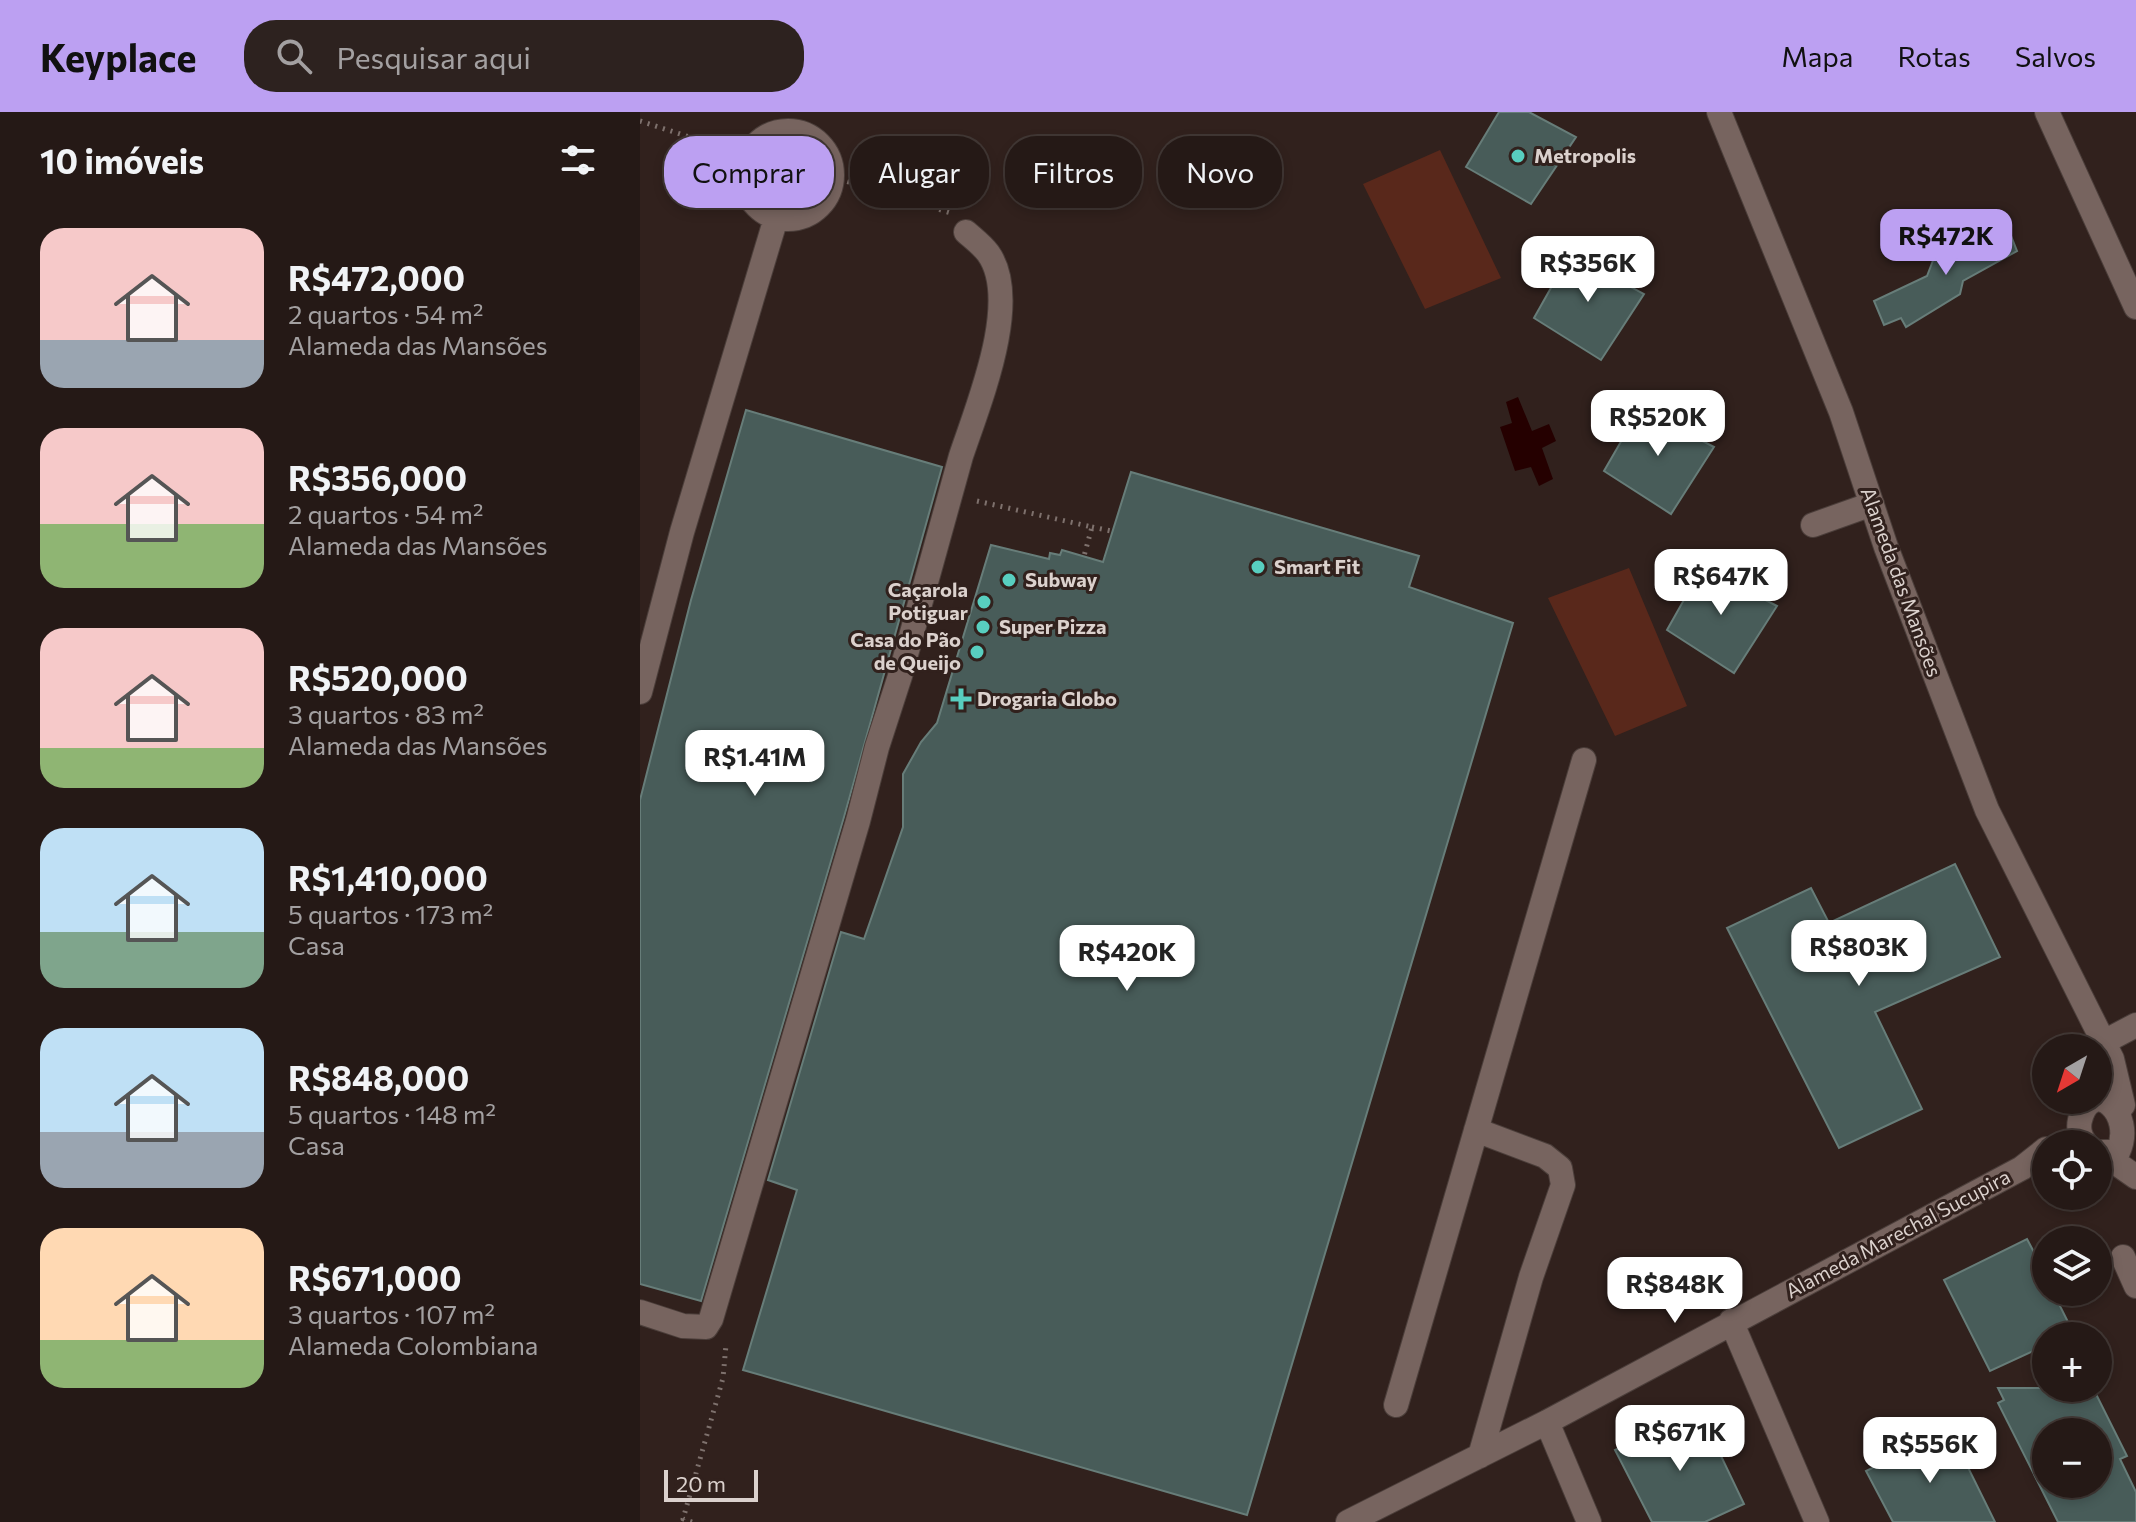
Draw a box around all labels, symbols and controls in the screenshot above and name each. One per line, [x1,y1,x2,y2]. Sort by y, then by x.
search box [244,20,804,92]
text: Keyplace [40,33,196,80]
icon: search [272,34,316,78]
text: Pesquisar aqui [336,38,531,75]
text: Mapa [1781,39,1854,73]
text: Rotas [1898,39,1971,73]
text: Salvos [2015,39,2096,73]
chip: Comprar [664,136,834,208]
chip: Alugar [850,136,989,208]
chip: Filtros [1005,136,1142,208]
chip: Novo [1158,136,1282,208]
icon: filters [556,138,600,182]
text: 10 imóveis [40,139,204,181]
place label: Metropolis [1534,143,1636,167]
marker: Metropolis [1509,147,1527,165]
pin: R$472K [1881,209,2011,277]
text: R$472K [1898,219,1994,250]
pin: R$356K [1523,236,1653,304]
text: R$356K [1539,246,1637,277]
text: R$472,000 [288,256,465,298]
icon: home [104,260,200,356]
text: 2 quartos · 54 m² [288,298,483,329]
text: Alameda das Mansões [288,329,548,360]
pin: R$520K [1593,390,1723,458]
text: R$520K [1609,400,1707,431]
text: R$356,000 [288,456,467,498]
icon: home [104,460,200,556]
street label: Alameda das Mansões [1857,484,1947,680]
text: 2 quartos · 54 m² [288,498,483,529]
text: Alameda das Mansões [288,529,548,560]
pin: R$647K [1656,549,1786,617]
place label: Smart Fit [1274,554,1360,578]
marker: Smart Fit [1249,558,1267,576]
text: R$647K [1673,559,1769,590]
place label: Subway [1025,567,1098,591]
marker: Subway [1000,571,1018,589]
place label: Caçarola Potiguar [888,577,968,624]
marker: Caçarola Potiguar [975,593,993,611]
place label: Super Pizza [999,614,1107,638]
marker: Super Pizza [974,618,992,636]
place label: Casa do Pão de Queijo [850,627,961,674]
marker: Casa do Pão de Queijo [968,643,986,661]
text: R$520,000 [288,656,468,698]
icon: home [104,660,200,756]
place label: Drogaria Globo [977,686,1117,710]
marker: Drogaria Globo [952,690,970,708]
text: 3 quartos · 83 m² [288,698,484,729]
text: Alameda das Mansões [288,729,548,760]
pin: R$1.41M [681,730,829,798]
text: R$1.41M [703,740,807,771]
text: R$1,410,000 [288,856,488,898]
icon: home [104,860,200,956]
text: 5 quartos · 173 m² [288,898,493,929]
pin: R$803K [1794,920,1924,988]
pin: R$420K [1062,925,1192,993]
text: Casa [288,929,345,960]
text: R$803K [1809,930,1909,961]
text: R$420K [1078,935,1176,966]
north arrow [2032,1034,2112,1114]
map controls [2032,1034,2112,1498]
text: R$848,000 [288,1056,469,1098]
icon: home [104,1060,200,1156]
text: 5 quartos · 148 m² [288,1098,496,1129]
text: Casa [288,1129,345,1160]
button: locate [2032,1130,2112,1210]
street label: Alameda Marechal Sucupira [1781,1164,2014,1303]
button: layers [2032,1226,2112,1306]
text: R$671,000 [288,1256,462,1298]
pin: R$848K [1610,1257,1740,1325]
icon: home [104,1260,200,1356]
text: R$848K [1625,1267,1725,1298]
text: 3 quartos · 107 m² [288,1298,495,1329]
button: + [2032,1322,2112,1402]
text: Alameda Colombiana [288,1329,538,1360]
pin: R$671K [1615,1405,1745,1473]
text: R$671K [1634,1415,1726,1446]
pin: R$556K [1865,1417,1995,1485]
button: − [2032,1418,2112,1498]
text: R$556K [1881,1427,1979,1458]
scale bar [664,1466,758,1502]
text: 20 m [676,1470,726,1497]

